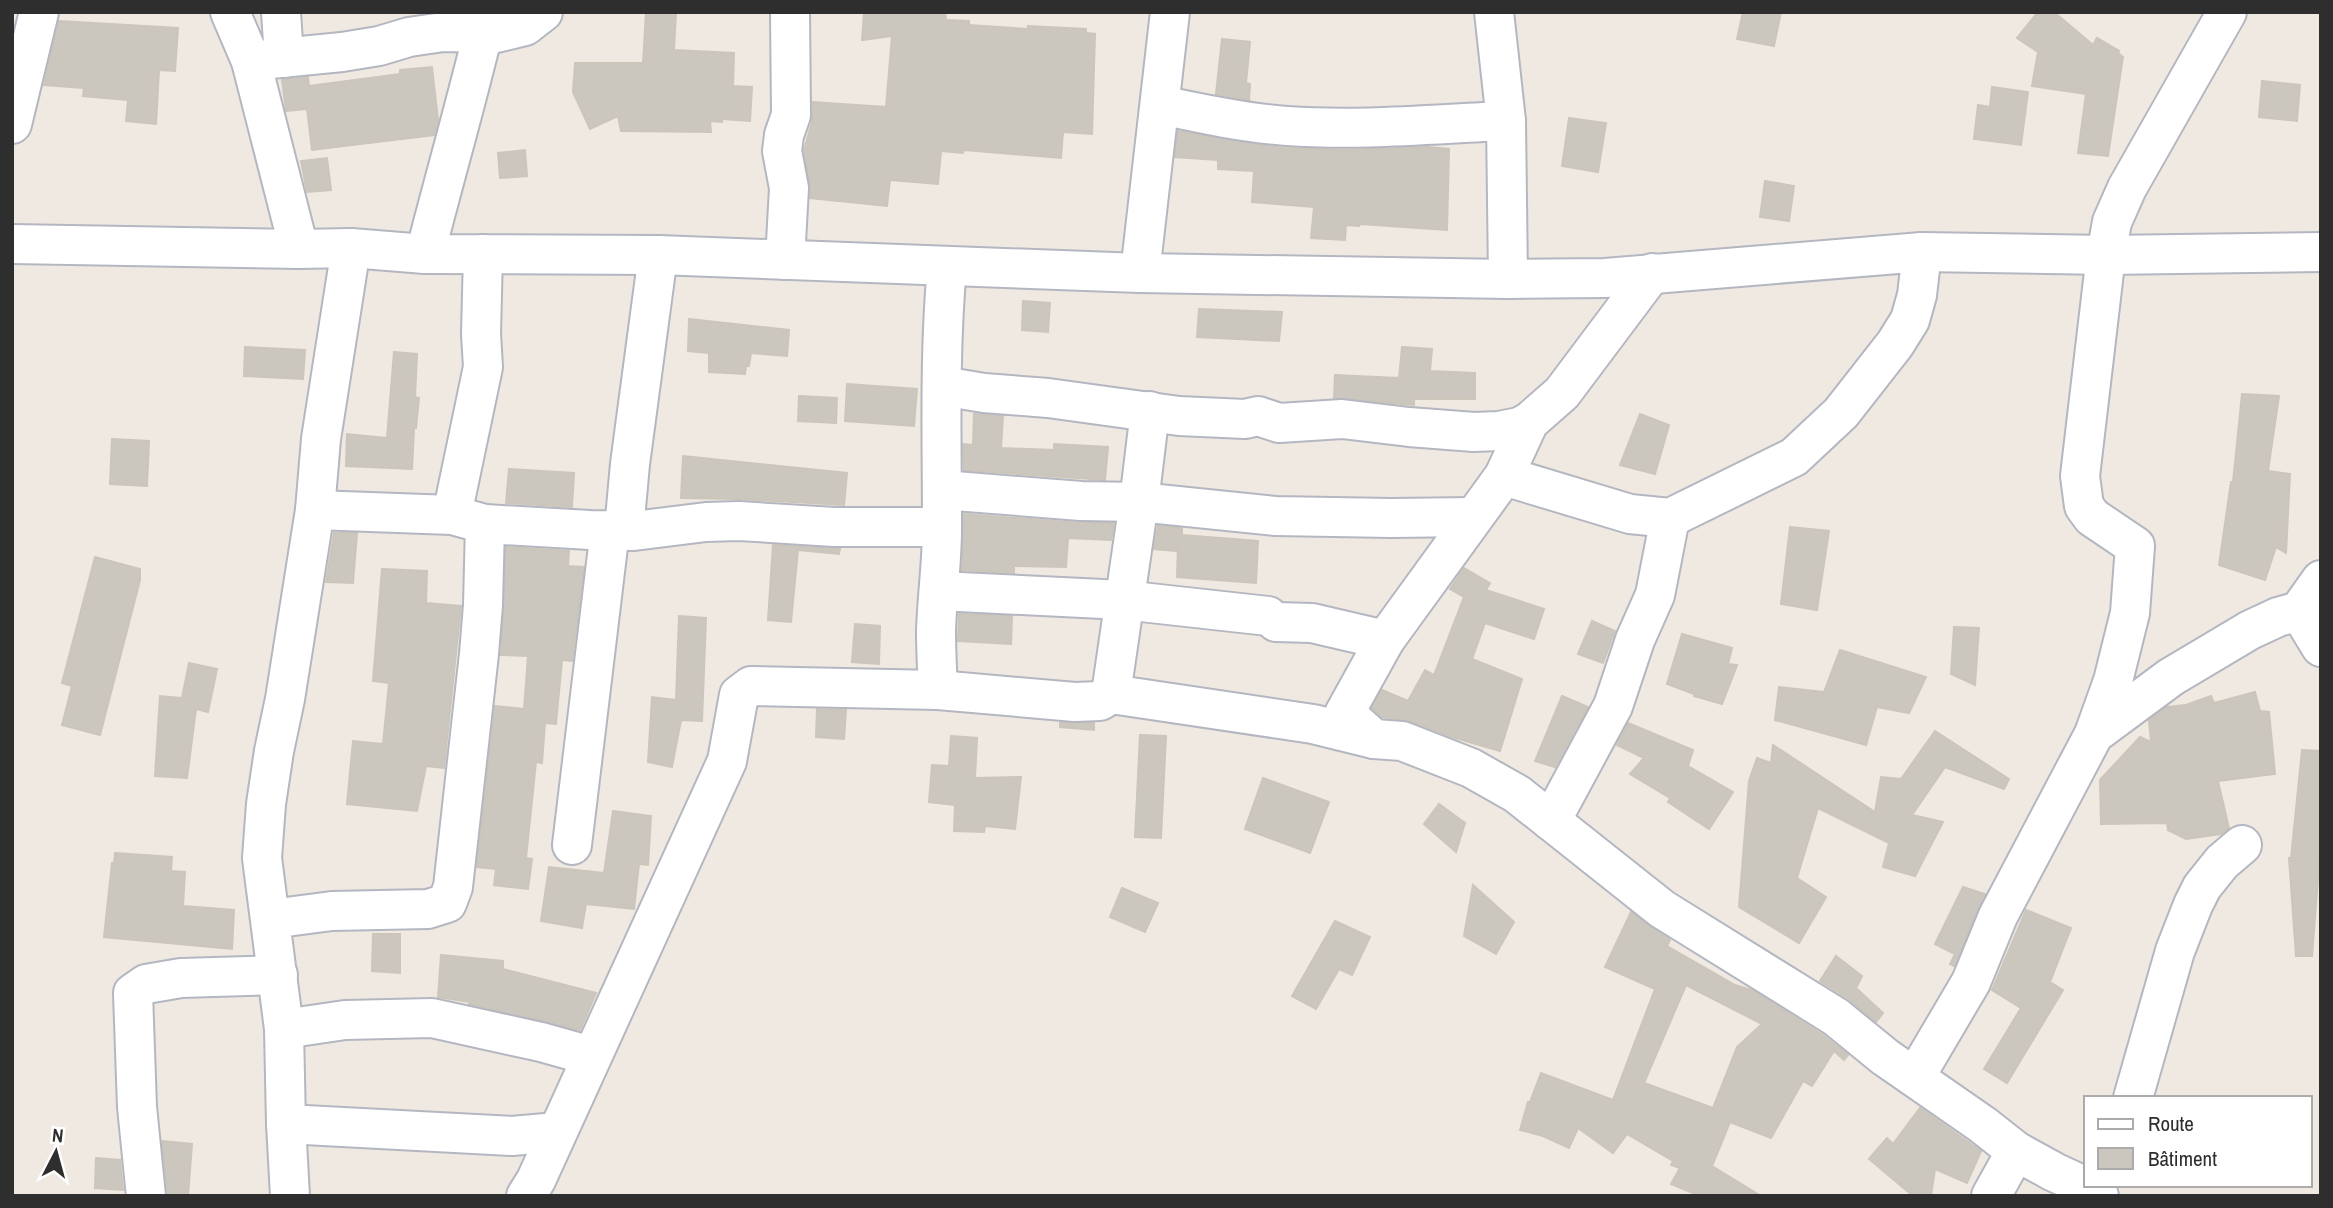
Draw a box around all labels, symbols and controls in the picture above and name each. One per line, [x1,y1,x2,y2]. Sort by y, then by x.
legend [2084,1096,2312,1187]
text: Route [2148,1109,2194,1138]
north arrow [21,1117,91,1187]
text: N [51,1122,65,1149]
text: Bâtiment [2148,1144,2217,1173]

